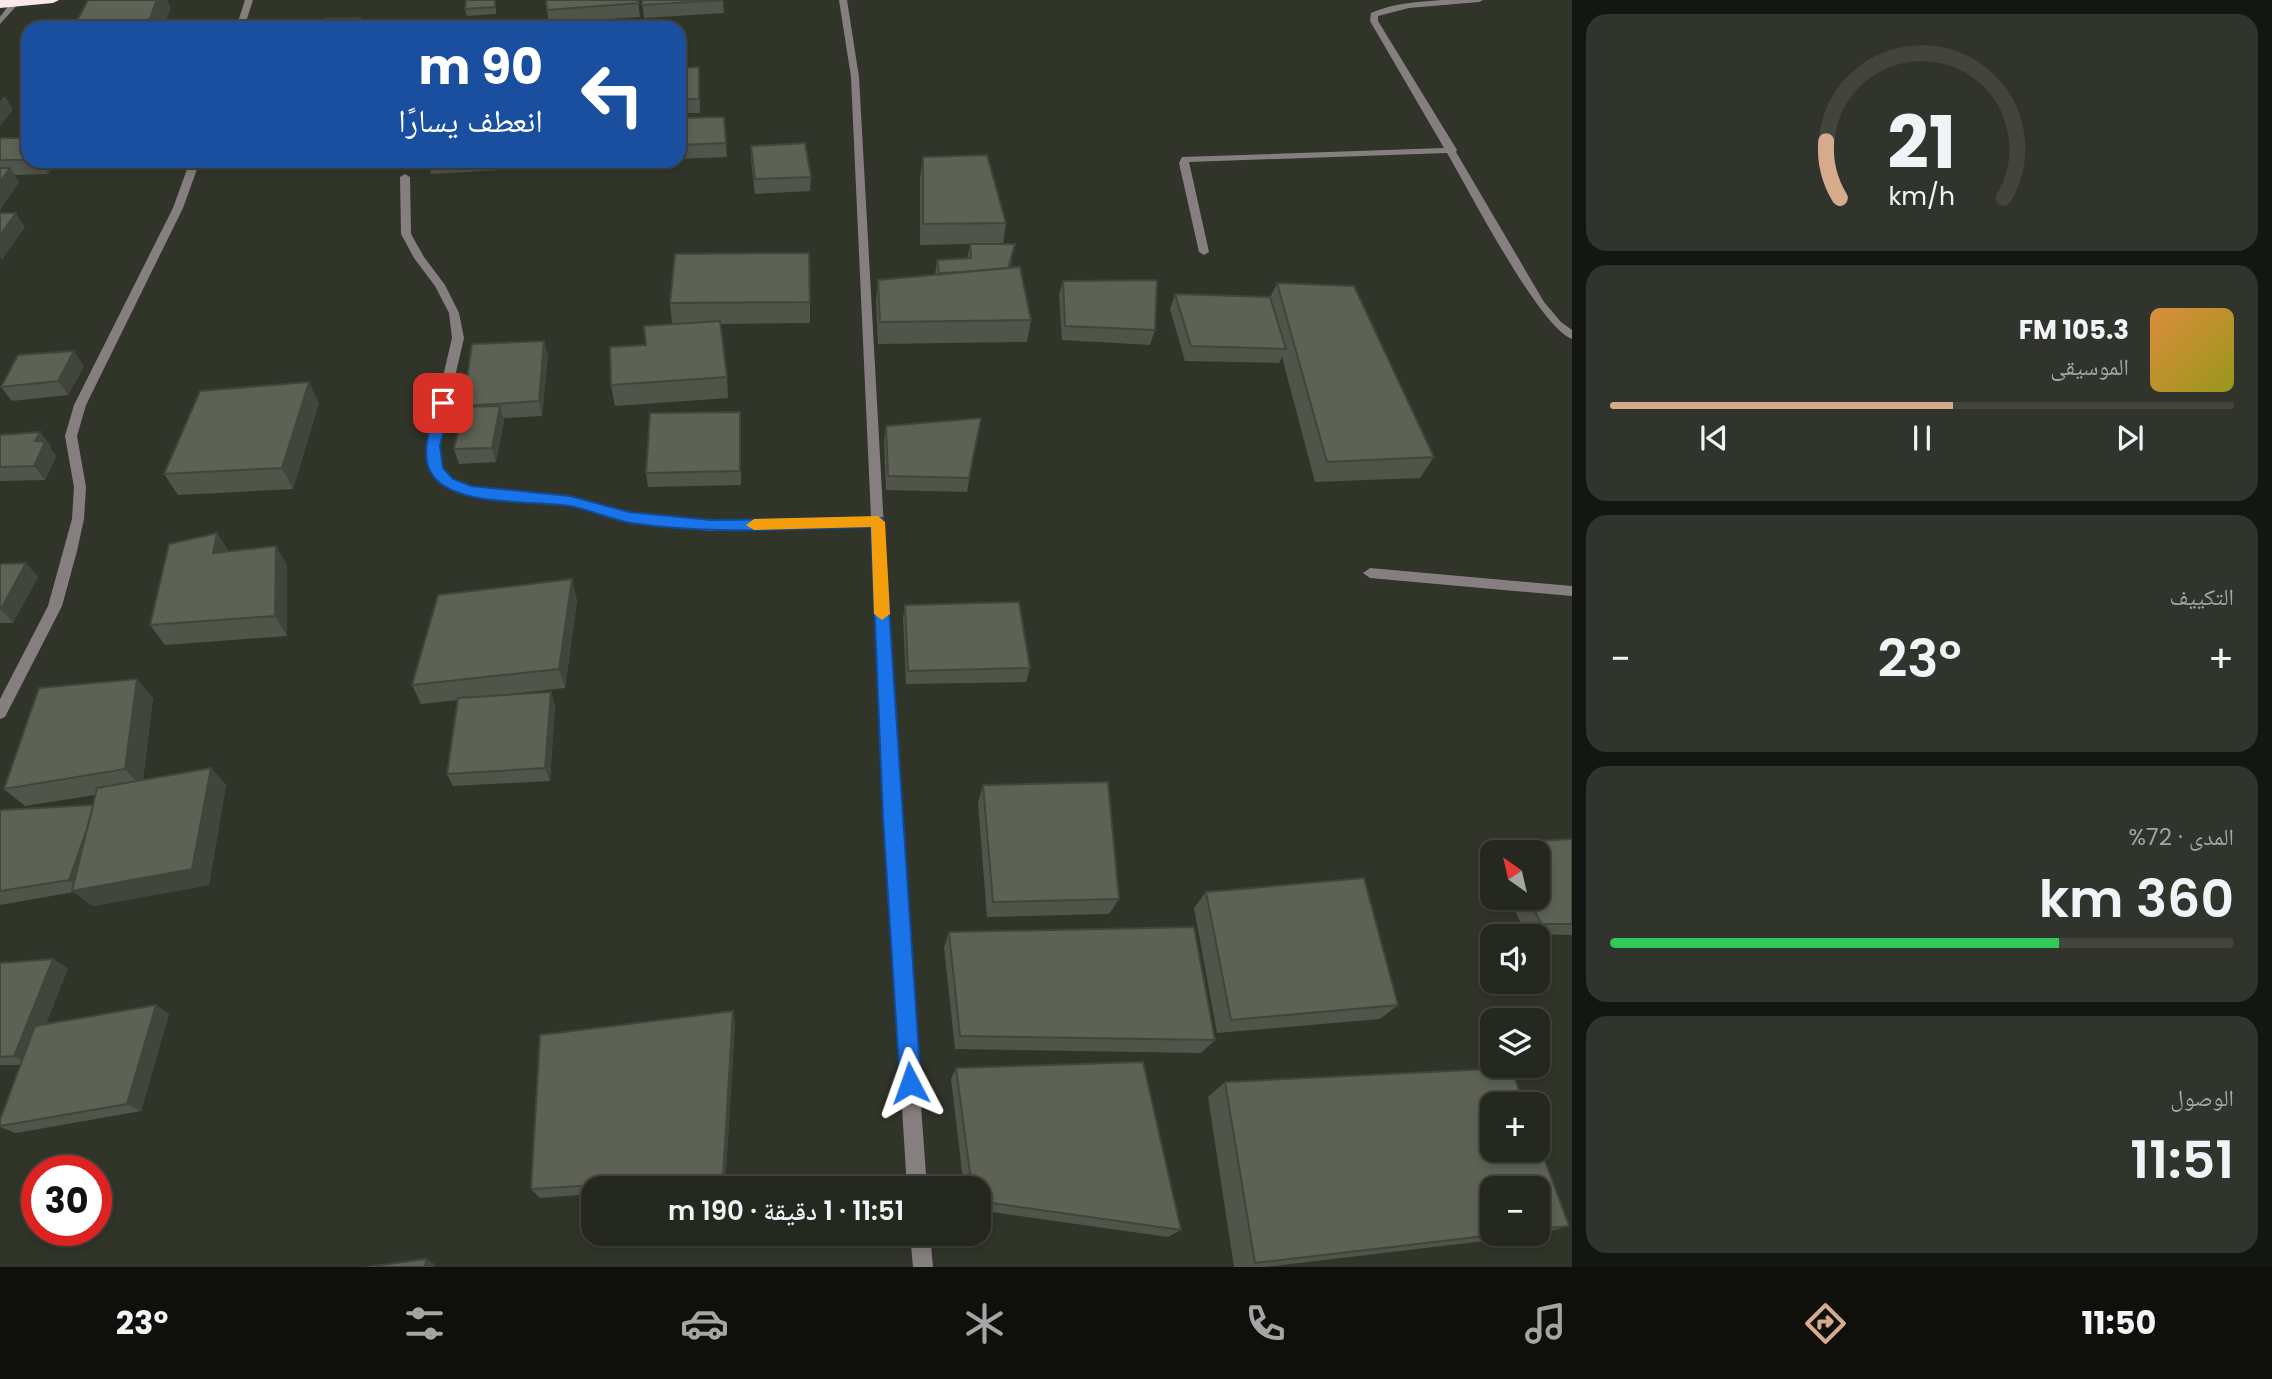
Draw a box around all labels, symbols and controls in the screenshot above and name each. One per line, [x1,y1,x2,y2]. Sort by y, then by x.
text: 90 m [419,33,543,101]
icon: left [567,49,658,140]
text: 21 [1888,93,1956,194]
text: انعطف يسارًا [398,98,543,143]
text: km/h [1889,179,1955,214]
text: 105.3 FM [2019,312,2129,348]
text: الموسيقى [2050,351,2129,383]
pin [413,373,473,433]
icon: arrive [424,384,462,422]
icon: previous [1695,419,1733,457]
icon: pause [1903,419,1941,457]
icon: next [2111,419,2149,457]
text: التكييف [2169,581,2234,613]
text: 23° [1877,622,1962,695]
text: − [1610,632,1631,685]
text: + [2208,632,2234,685]
text: المدى · 72% [2129,821,2234,853]
north arrow [1480,840,1550,910]
map controls [1480,840,1550,1246]
text: 360 km [2039,862,2234,935]
button: sound [1480,924,1550,994]
button: layers [1480,1008,1550,1078]
position arrow [873,1046,947,1120]
text: الوصول [2170,1082,2234,1114]
button: + [1480,1092,1550,1162]
text: 11:51 [2130,1123,2234,1196]
speed limit sign: 30 [21,1155,112,1246]
button: − [1480,1176,1550,1246]
text: 11:51 · 1 دقيقة · 190 m [668,1193,904,1229]
icon: filters [400,1299,449,1348]
icon: car [680,1299,729,1348]
icon: climate [960,1299,1009,1348]
icon: phone [1241,1299,1290,1348]
icon: music [1521,1299,1570,1348]
icon: directions [1801,1299,1850,1348]
text: 23° [116,1300,168,1345]
text: 11:50 [2082,1300,2156,1345]

